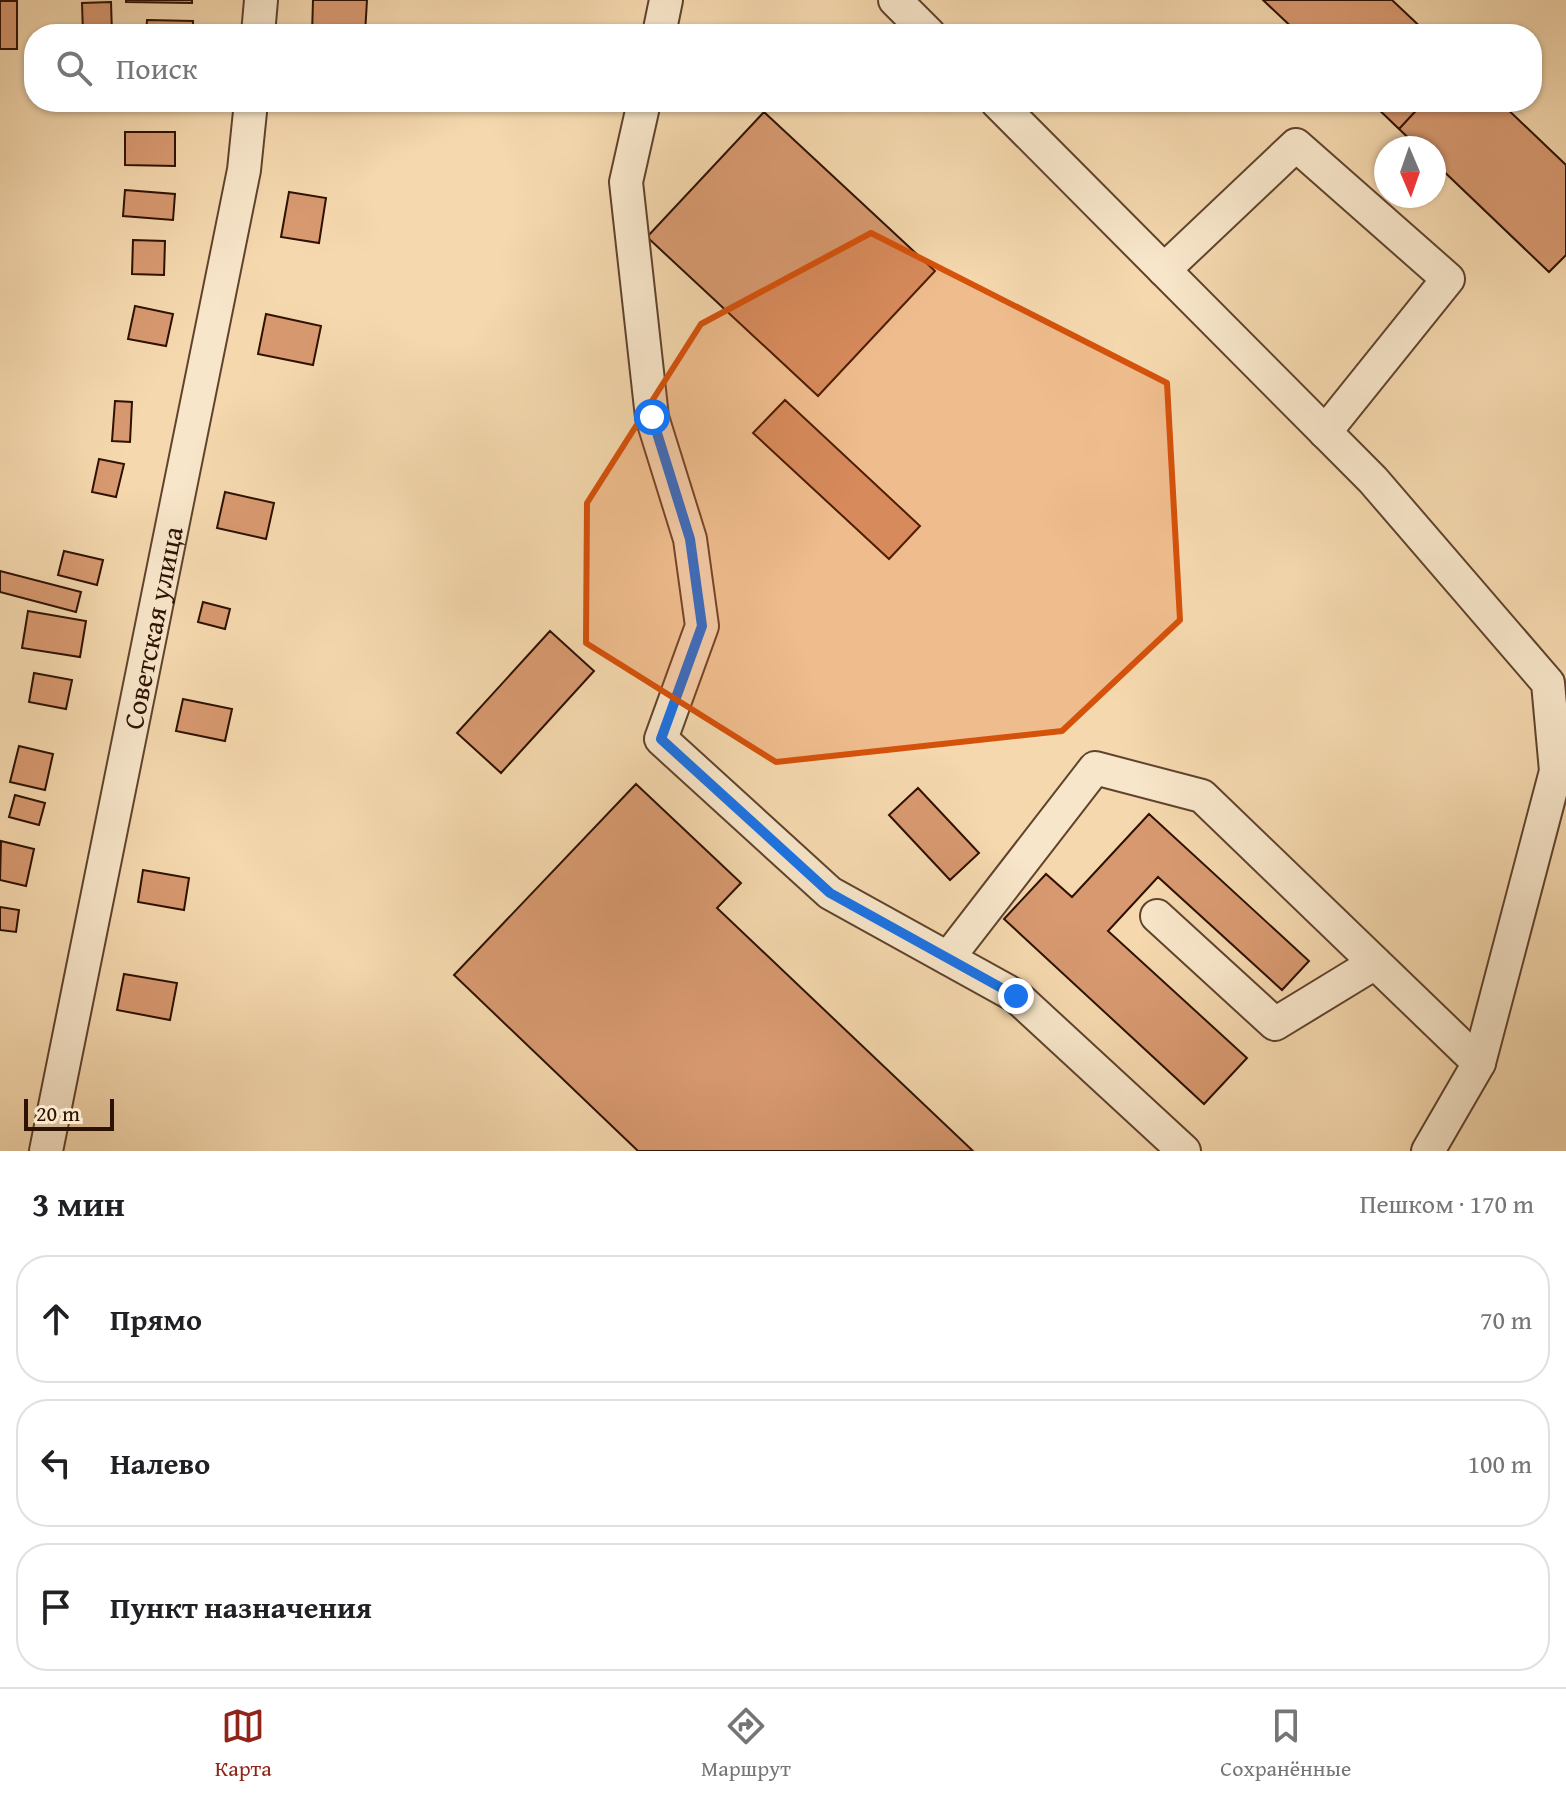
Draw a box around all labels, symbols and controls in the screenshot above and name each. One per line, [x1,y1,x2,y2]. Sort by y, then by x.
search box [24,24,1542,112]
icon: search [52,46,96,90]
text: Поиск [116,46,198,90]
north arrow [1374,136,1446,208]
route start [634,399,670,435]
street label: Советская улица [111,522,192,733]
route end [998,978,1034,1014]
scale bar [24,1095,114,1131]
text: 20 m [36,1097,80,1129]
text: 3 мин [32,1179,125,1228]
text: Пешком · 170 m [1360,1184,1534,1223]
icon: ahead [34,1297,78,1341]
text: Прямо [110,1297,202,1341]
text: 70 m [1480,1300,1532,1339]
icon: left [34,1441,78,1485]
text: Налево [110,1441,210,1485]
text: 100 m [1467,1444,1532,1483]
icon: arrive [34,1585,78,1629]
text: Пункт назначения [110,1585,372,1629]
tab: Карта [215,1704,272,1784]
tab: Маршрут [701,1704,791,1784]
tab: Сохранённые [1220,1704,1351,1784]

